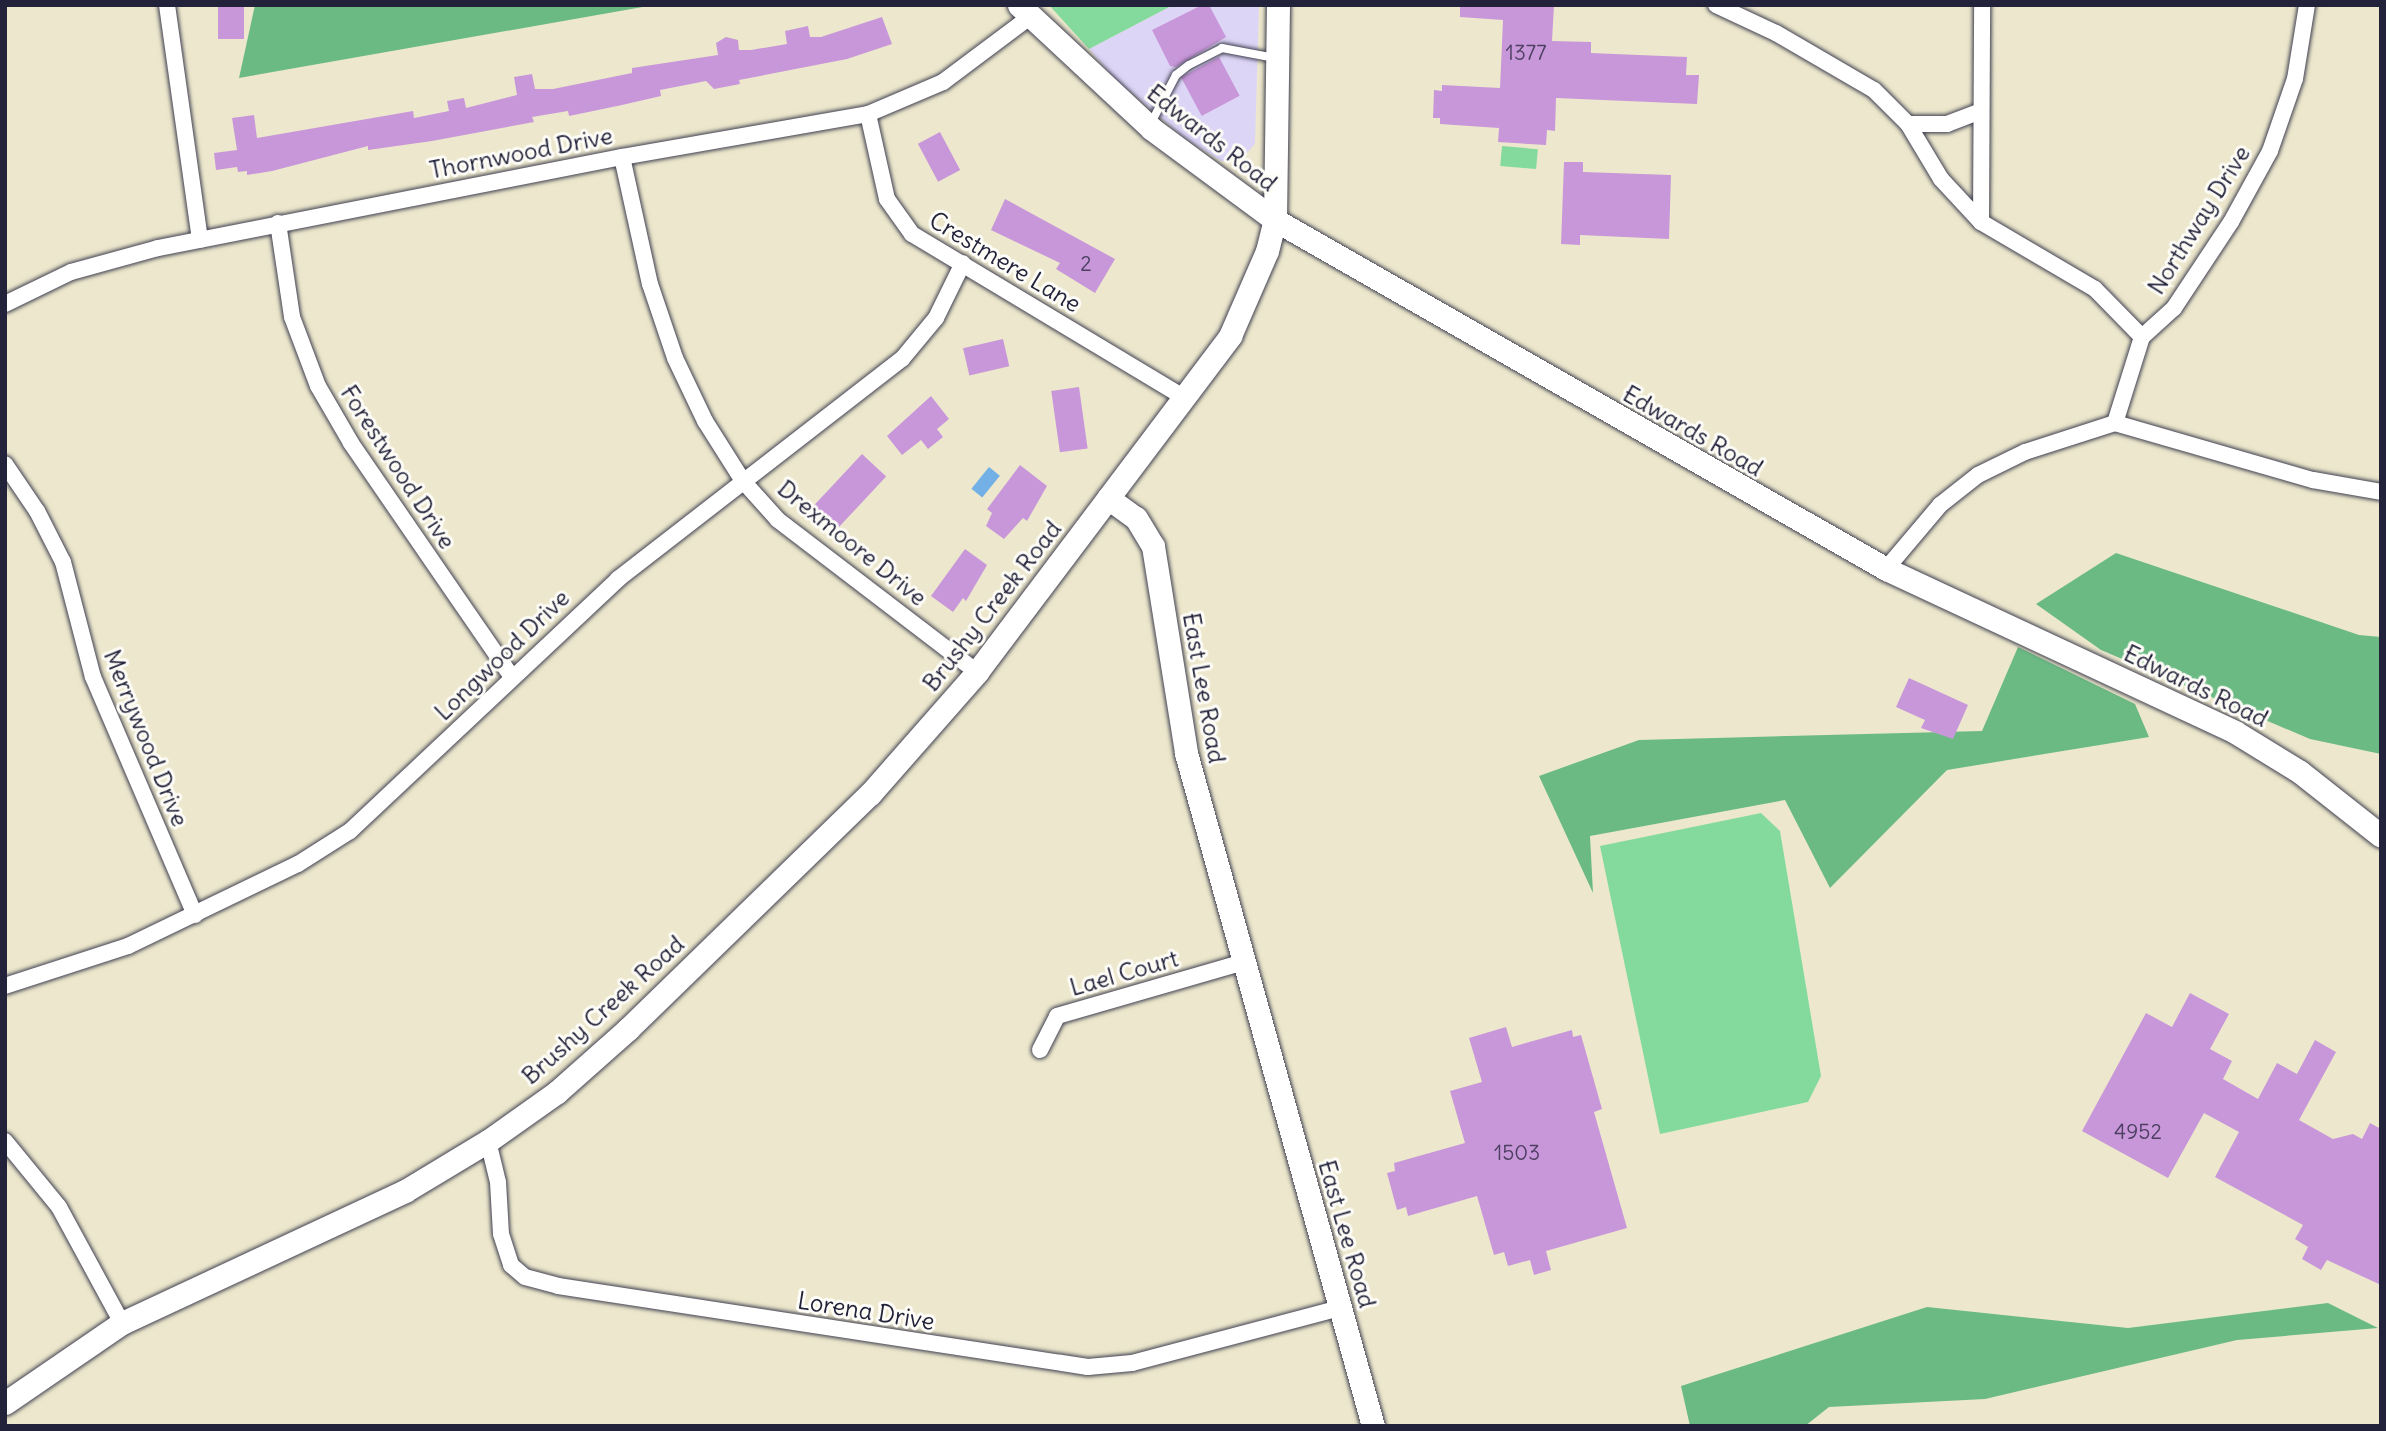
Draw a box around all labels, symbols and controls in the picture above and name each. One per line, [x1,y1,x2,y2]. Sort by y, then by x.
house number: 1377 [1506,40,1546,66]
street label: Edwards Road [1141,78,1283,198]
street label: Thornwood Drive [427,121,615,185]
street label: Northway Drive [2142,140,2256,300]
street label: Crestmere Lane [924,205,1086,319]
house number: 2 [1080,251,1092,277]
street label: Edwards Road [1618,379,1768,483]
street label: Forestwood Drive [334,380,462,554]
street label: Drexmoore Drive [772,474,932,612]
street label: Brushy Creek Road [917,515,1067,697]
street label: Longwood Drive [429,584,575,726]
street label: East Lee Road [1177,610,1231,766]
street label: Edwards Road [2119,639,2273,733]
street label: Merrywood Drive [97,646,195,830]
street label: Brushy Creek Road [516,930,690,1090]
street label: Lael Court [1066,944,1182,1002]
house number: 4952 [2114,1119,2162,1145]
house number: 1503 [1494,1140,1540,1166]
street label: East Lee Road [1312,1157,1382,1311]
street label: Lorena Drive [795,1286,937,1336]

